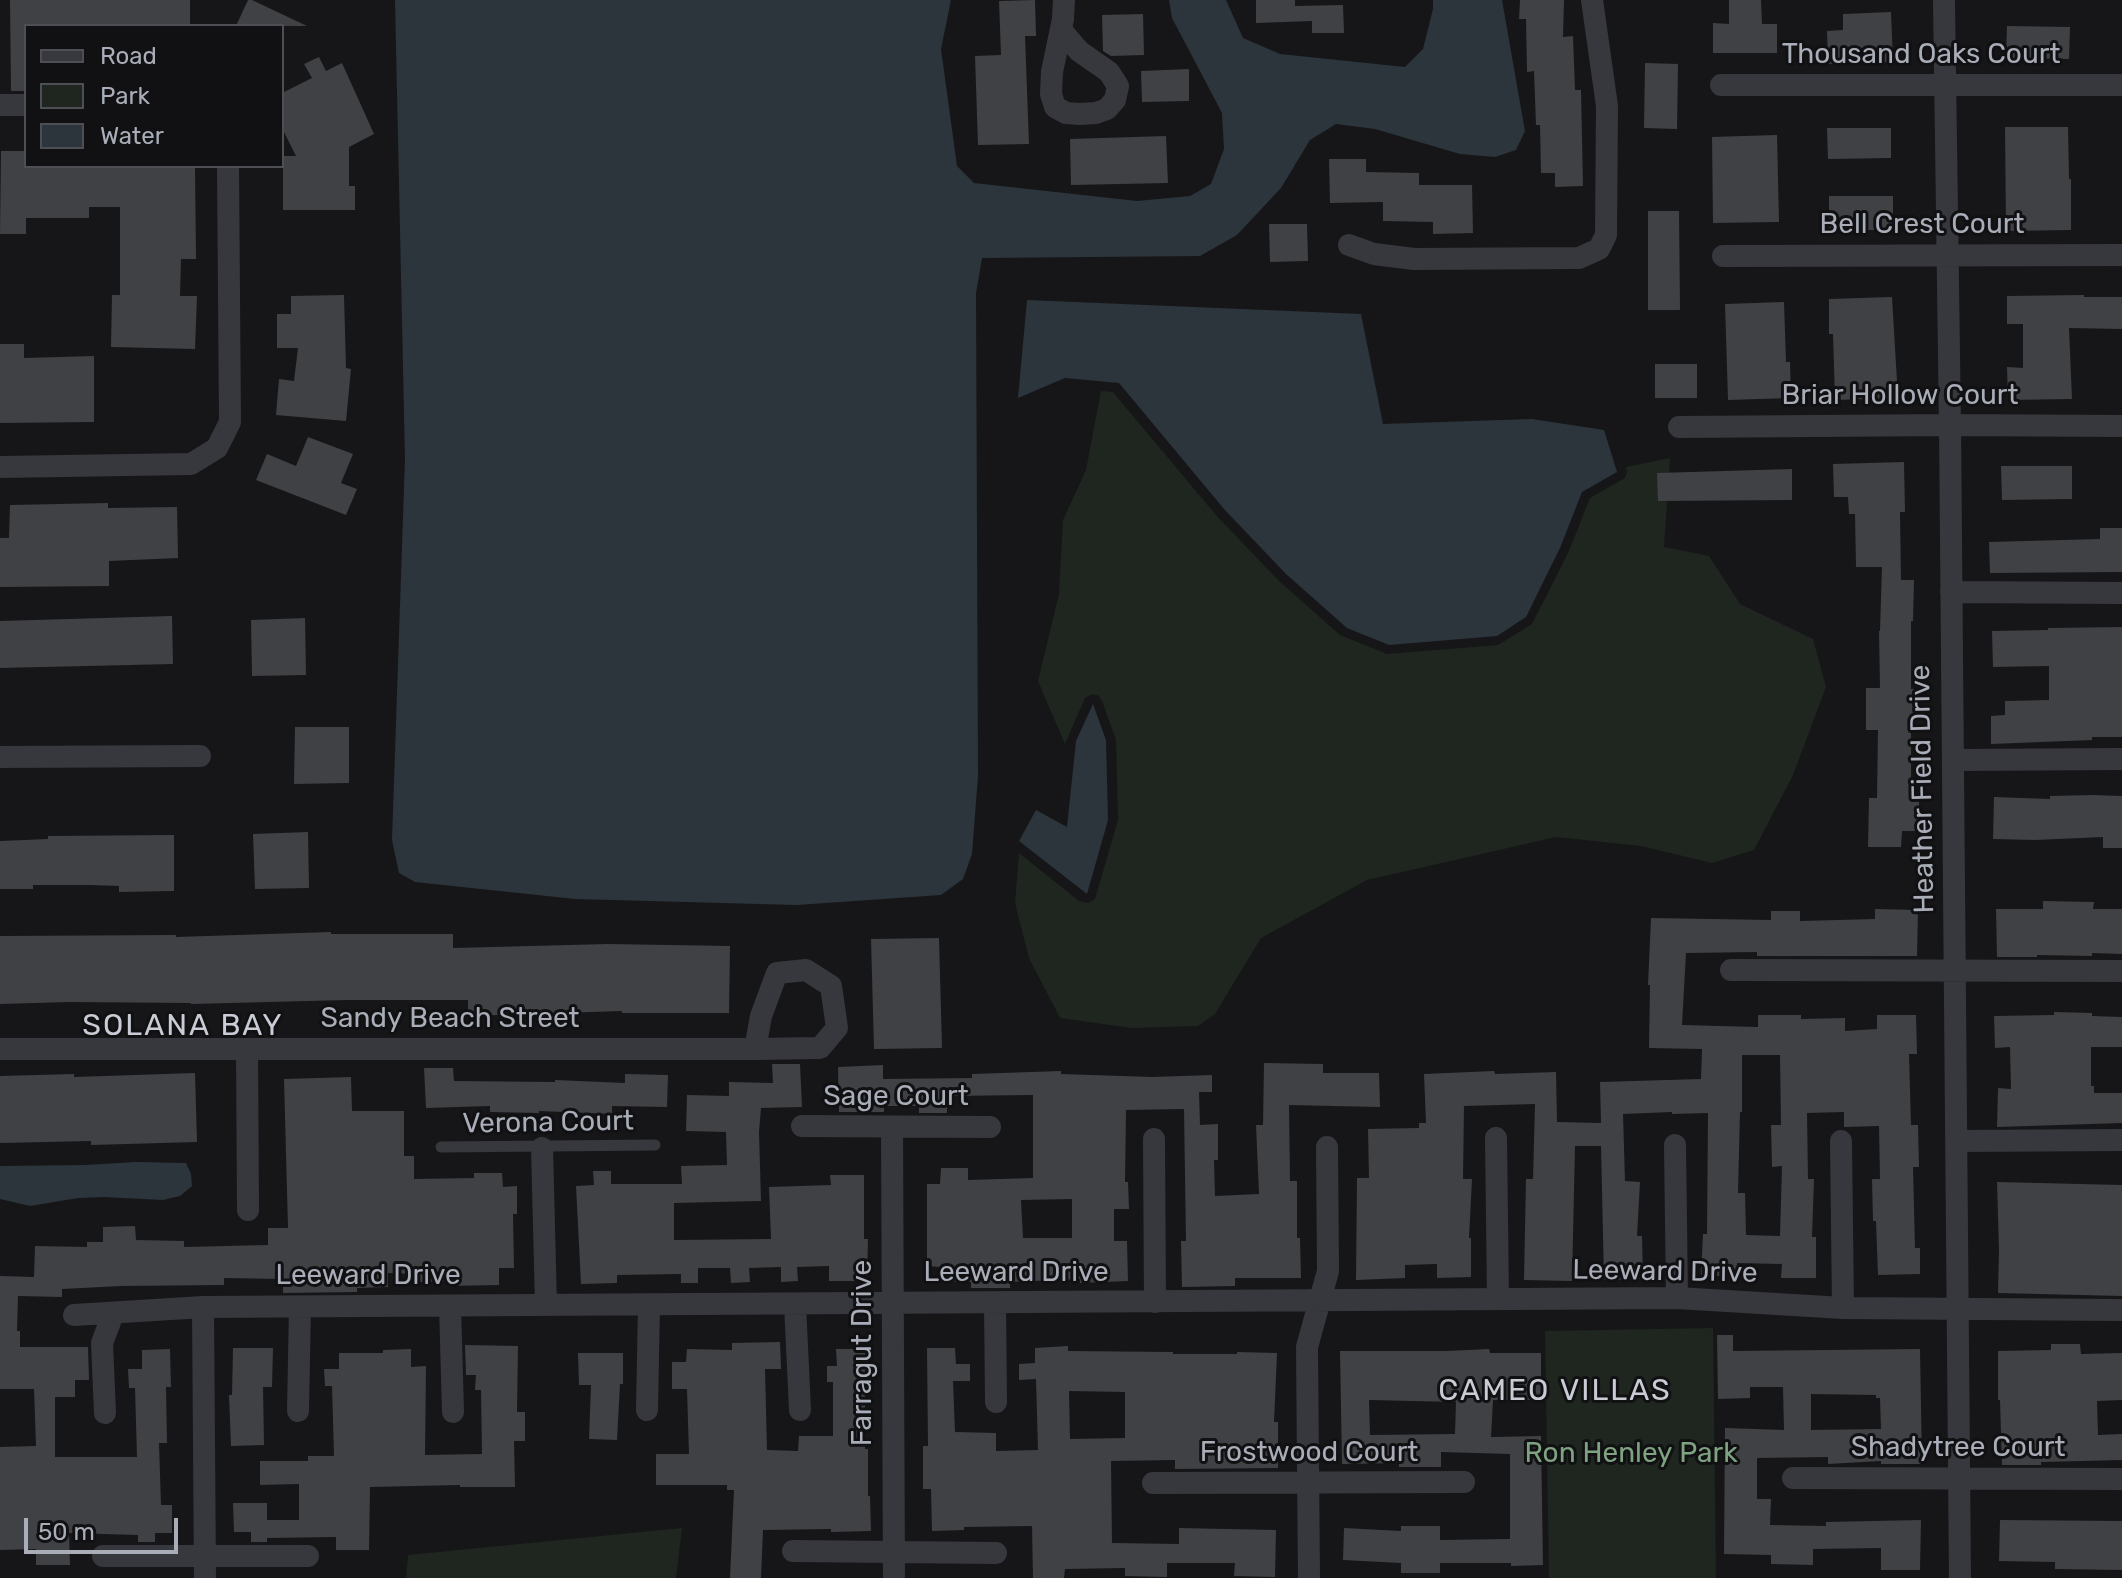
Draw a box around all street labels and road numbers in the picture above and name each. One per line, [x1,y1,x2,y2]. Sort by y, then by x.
street label: Thousand Oaks Court [1782,38,2060,72]
street label: Bell Crest Court [1820,208,2024,242]
street label: Briar Hollow Court [1782,379,2018,413]
street label: Heather Field Drive [1904,664,1942,914]
street label: Sandy Beach Street [321,1002,579,1036]
street label: Sage Court [823,1080,969,1114]
street label: Verona Court [462,1105,634,1141]
street label: Leeward Drive [1572,1254,1758,1290]
street label: Leeward Drive [923,1256,1109,1290]
street label: Leeward Drive [275,1259,461,1293]
street label: Farragut Drive [846,1260,880,1446]
street label: Shadytree Court [1851,1431,2065,1465]
street label: Frostwood Court [1200,1436,1418,1470]

